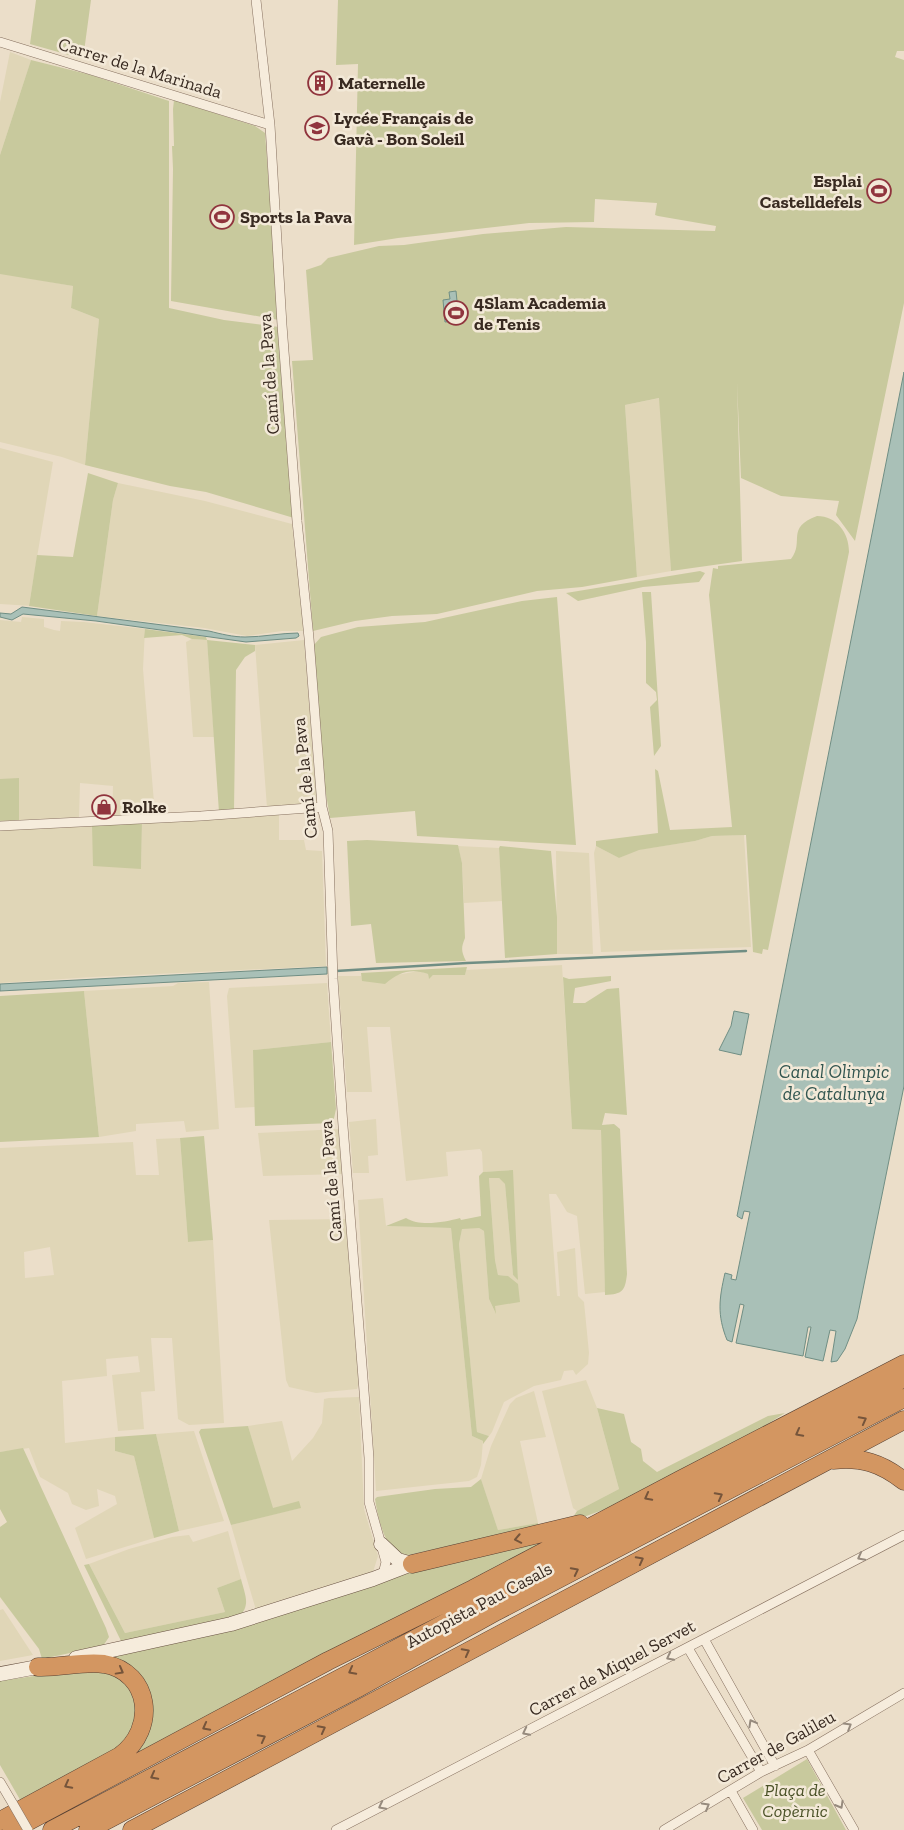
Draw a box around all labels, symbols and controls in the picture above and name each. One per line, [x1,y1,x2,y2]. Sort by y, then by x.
street label: Carrer de la Marinada [56,33,225,103]
building icon: Maternelle [307,70,333,96]
place label: Maternelle [338,72,426,94]
place label: Lycée Français de Gavà - Bon Soleil [334,107,474,150]
school or university icon: Lycée Français de Gavà - Bon Soleil [304,115,330,141]
place label: Esplai Castelldefels [760,170,863,213]
sports icon: Esplai Castelldefels [866,178,892,204]
sports icon: Sports la Pava [209,204,235,230]
place label: Sports la Pava [240,206,352,228]
place label: 4Slam Academia de Tenis [474,292,606,335]
sports icon: 4Slam Academia de Tenis [443,300,469,326]
street label: Camí de la Pava [254,312,284,435]
street label: Camí de la Pava [288,716,322,840]
shop icon: Rolke [91,794,117,820]
place label: Rolke [122,796,167,818]
water label: Canal Olimpic de Catalunya [779,1060,889,1105]
street label: Camí de la Pava [315,1119,347,1242]
one-way arrow [858,1416,867,1426]
one-way arrow [795,1427,804,1437]
one-way arrow [644,1490,653,1500]
one-way arrow [714,1492,723,1502]
one-way arrow [514,1533,523,1543]
one-way arrow [857,1551,866,1561]
one-way arrow [635,1556,644,1566]
street label: Autopista Pau Casals [402,1557,556,1653]
one-way arrow [570,1567,579,1577]
street label: Carrer de Miquel Servet [525,1615,699,1721]
one-way arrow [461,1649,470,1659]
one-way arrow [667,1651,676,1661]
one-way arrow [115,1665,124,1675]
one-way arrow [349,1665,358,1675]
street label: Carrer de Galileu [713,1705,839,1789]
one-way arrow [748,1719,758,1728]
one-way arrow [202,1720,211,1730]
one-way arrow [842,1723,851,1733]
one-way arrow [317,1725,326,1735]
one-way arrow [522,1726,531,1736]
one-way arrow [257,1734,266,1744]
one-way arrow [150,1770,159,1780]
one-way arrow [65,1778,74,1788]
park label: Plaça de Copèrnic [762,1779,828,1822]
one-way arrow [378,1800,387,1810]
one-way arrow [834,1800,844,1809]
one-way arrow [701,1802,710,1812]

